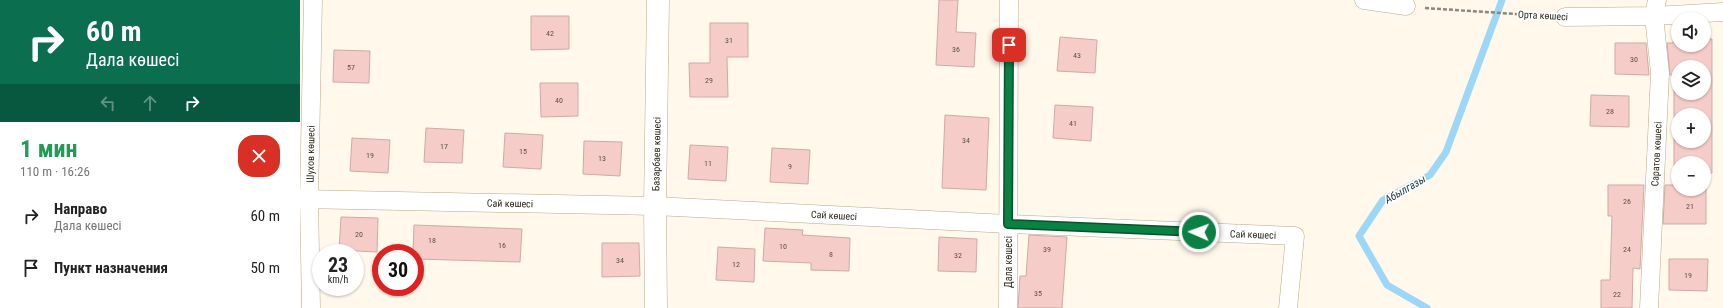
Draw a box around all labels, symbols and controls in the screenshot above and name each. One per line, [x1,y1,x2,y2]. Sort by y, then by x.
street label: Орта көшесі [1518,9,1568,22]
map controls [1671,12,1711,196]
button: sound [1671,12,1711,52]
text: 60 m [86,15,142,48]
icon: right [20,16,72,68]
pin [992,28,1026,62]
house number: 42 [546,29,554,38]
icon: arrive [998,34,1020,56]
house number: 31 [725,36,733,45]
house number: 36 [952,45,960,54]
text: Дала көшесі [86,49,179,70]
house number: 43 [1073,51,1081,60]
house number: 30 [1630,55,1638,64]
button: layers [1671,60,1711,100]
house number: 57 [347,63,355,72]
house number: 29 [705,76,713,85]
icon: left [97,92,119,114]
icon: ahead [139,92,161,114]
icon: right [181,92,203,114]
house number: 40 [555,96,563,105]
house number: 28 [1606,107,1614,116]
button: + [1671,108,1711,148]
street label: Базарбаев көшесі [650,117,663,191]
house number: 41 [1069,119,1077,128]
street label: Саратов көшесі [1649,121,1664,187]
street label: Шухов көшесі [305,125,316,183]
text: 1 мин [20,135,78,163]
button: close [238,135,280,177]
house number: 34 [962,136,970,145]
house number: 17 [440,142,448,151]
house number: 15 [519,147,527,156]
house number: 19 [366,151,374,160]
house number: 13 [598,154,606,163]
button: − [1671,156,1711,196]
house number: 11 [704,159,712,168]
house number: 9 [788,162,792,171]
text: 110 m · 16:26 [20,164,90,179]
water label: Абылгазы [1382,172,1428,207]
house number: 26 [1623,197,1631,206]
street label: Сай көшесі [487,198,533,209]
text: Направо [54,200,107,218]
house number: 21 [1686,202,1694,211]
icon: right [20,205,42,227]
text: 60 m [250,207,280,225]
street label: Сай көшесі [811,209,857,222]
position arrow [1178,211,1220,253]
text: Дала көшесі [54,218,122,233]
street label: Сай көшесі [1230,228,1276,241]
house number: 20 [355,230,363,239]
house number: 18 [428,236,436,245]
street label: Дала көшесі [1003,236,1014,288]
house number: 16 [498,241,506,250]
house number: 10 [779,242,787,251]
speed limit sign: 30 [372,244,424,296]
house number: 39 [1043,245,1051,254]
house number: 24 [1623,245,1631,254]
house number: 8 [829,250,833,259]
house number: 32 [954,251,962,260]
text: 23 [328,253,348,277]
house number: 34 [616,256,624,265]
icon: arrive [20,257,42,279]
text: Пункт назначения [54,259,168,277]
text: 50 m [250,259,280,277]
house number: 12 [732,260,740,269]
house number: 19 [1684,271,1692,280]
text: km/h [328,274,348,285]
house number: 35 [1034,289,1042,298]
house number: 22 [1613,290,1621,299]

